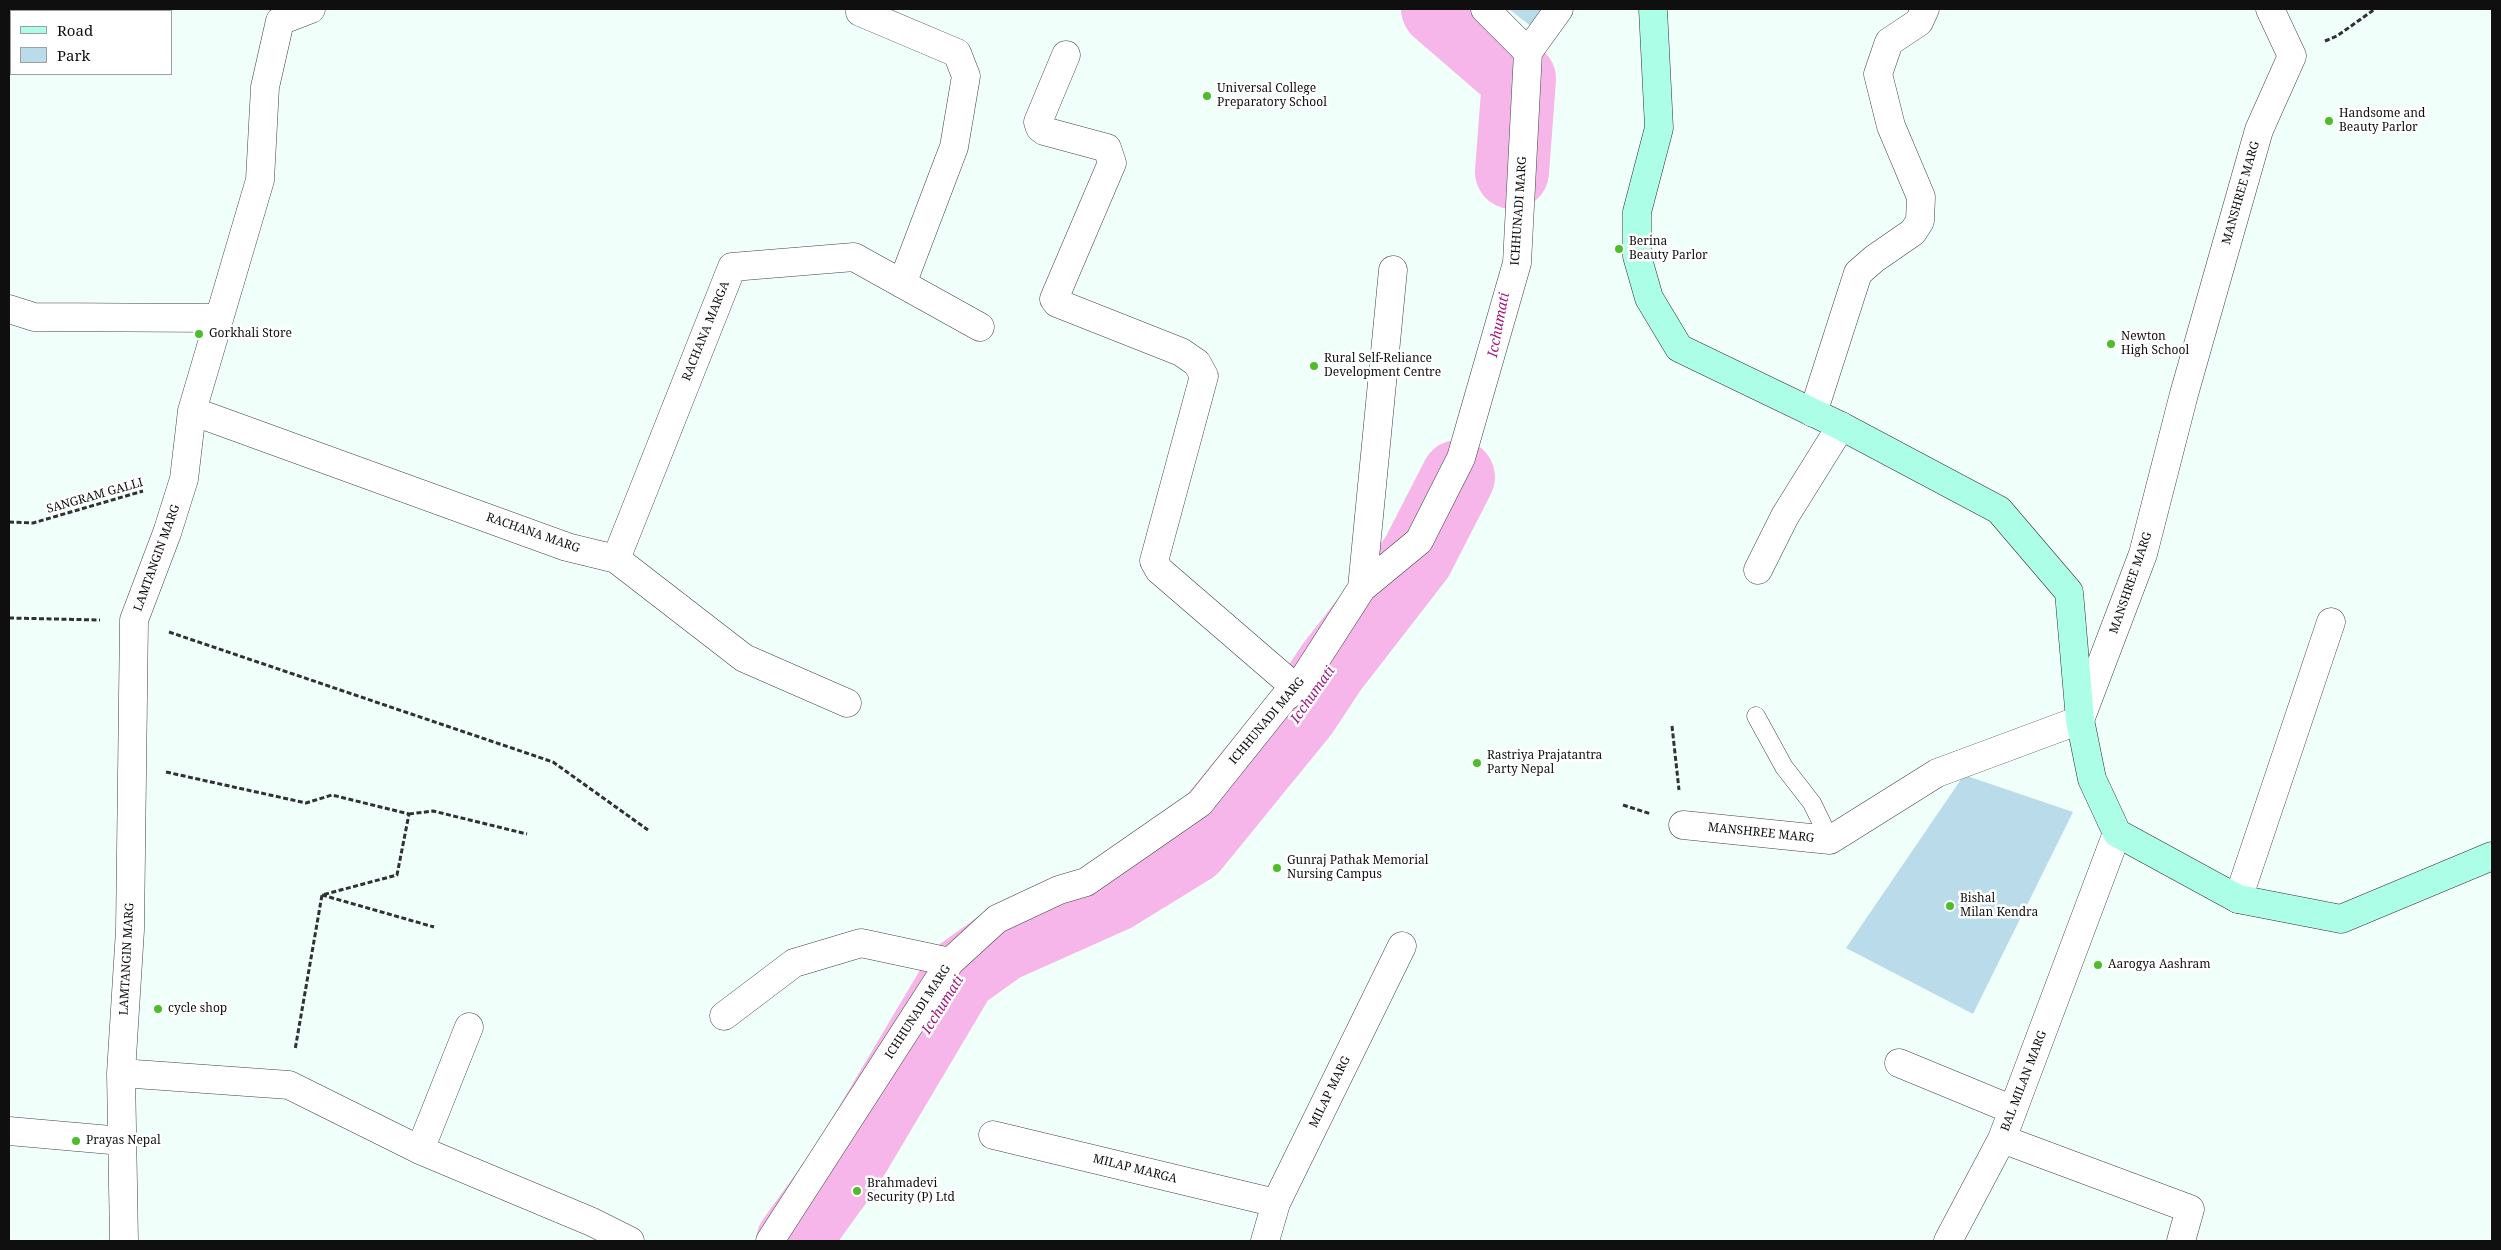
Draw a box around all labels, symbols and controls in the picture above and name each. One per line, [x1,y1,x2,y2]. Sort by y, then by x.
legend [10,10,172,75]
text: Road [57,20,93,40]
text: Park [57,45,90,65]
place label: Universal College Preparatory School [1217,82,1327,110]
marker: Universal College Preparatory School [1201,90,1213,102]
place label: Handsome and Beauty Parlor [2339,107,2425,135]
marker: Handsome and Beauty Parlor [2323,115,2335,127]
street label: MANSHREE MARG [2219,140,2263,246]
street label: ICHHUNADI MARG [1508,156,1530,266]
place label: Berina Beauty Parlor [1629,235,1708,263]
marker: Berina Beauty Parlor [1613,243,1625,255]
street label: RACHANA MARGA [679,279,733,383]
water label: Icchumati [1484,291,1514,359]
place label: Gorkhali Store [209,327,292,341]
marker: Gorkhali Store [193,328,205,340]
place label: Newton High School [2121,330,2189,358]
marker: Newton High School [2105,338,2117,350]
place label: Rural Self-Reliance Development Centre [1324,352,1441,380]
marker: Rural Self-Reliance Development Centre [1308,360,1320,372]
street label: SANGRAM GALLI [45,475,145,517]
street label: LAMTANGIN MARG [131,503,183,613]
street label: RACHANA MARG [484,510,582,556]
street label: MANSHREE MARG [2107,530,2155,636]
water label: Icchumati [1287,663,1339,727]
street label: ICHHUNADI MARG [1226,675,1308,767]
place label: Rastriya Prajatantra Party Nepal [1487,749,1602,777]
marker: Rastriya Prajatantra Party Nepal [1471,757,1483,769]
street label: MANSHREE MARG [1707,820,1815,846]
place label: Gunraj Pathak Memorial Nursing Campus [1287,854,1428,882]
marker: Gunraj Pathak Memorial Nursing Campus [1271,862,1283,874]
place label: Bishal Milan Kendra [1960,892,2038,920]
marker: Bishal Milan Kendra [1944,900,1956,912]
street label: LAMTANGIN MARG [117,902,137,1016]
place label: Aarogya Aashram [2108,958,2211,972]
marker: Aarogya Aashram [2092,959,2104,971]
street label: ICHHUNADI MARG [882,962,954,1062]
water label: Icchumati [918,973,968,1037]
place label: cycle shop [168,1002,227,1016]
marker: cycle shop [152,1003,164,1015]
street label: BAL MILAN MARG [1998,1029,2050,1133]
street label: MILAP MARG [1306,1054,1354,1130]
place label: Prayas Nepal [86,1134,161,1148]
marker: Prayas Nepal [70,1135,82,1147]
street label: MILAP MARGA [1091,1152,1179,1186]
place label: Brahmadevi Security (P) Ltd [867,1177,955,1205]
marker: Brahmadevi Security (P) Ltd [851,1185,863,1197]

